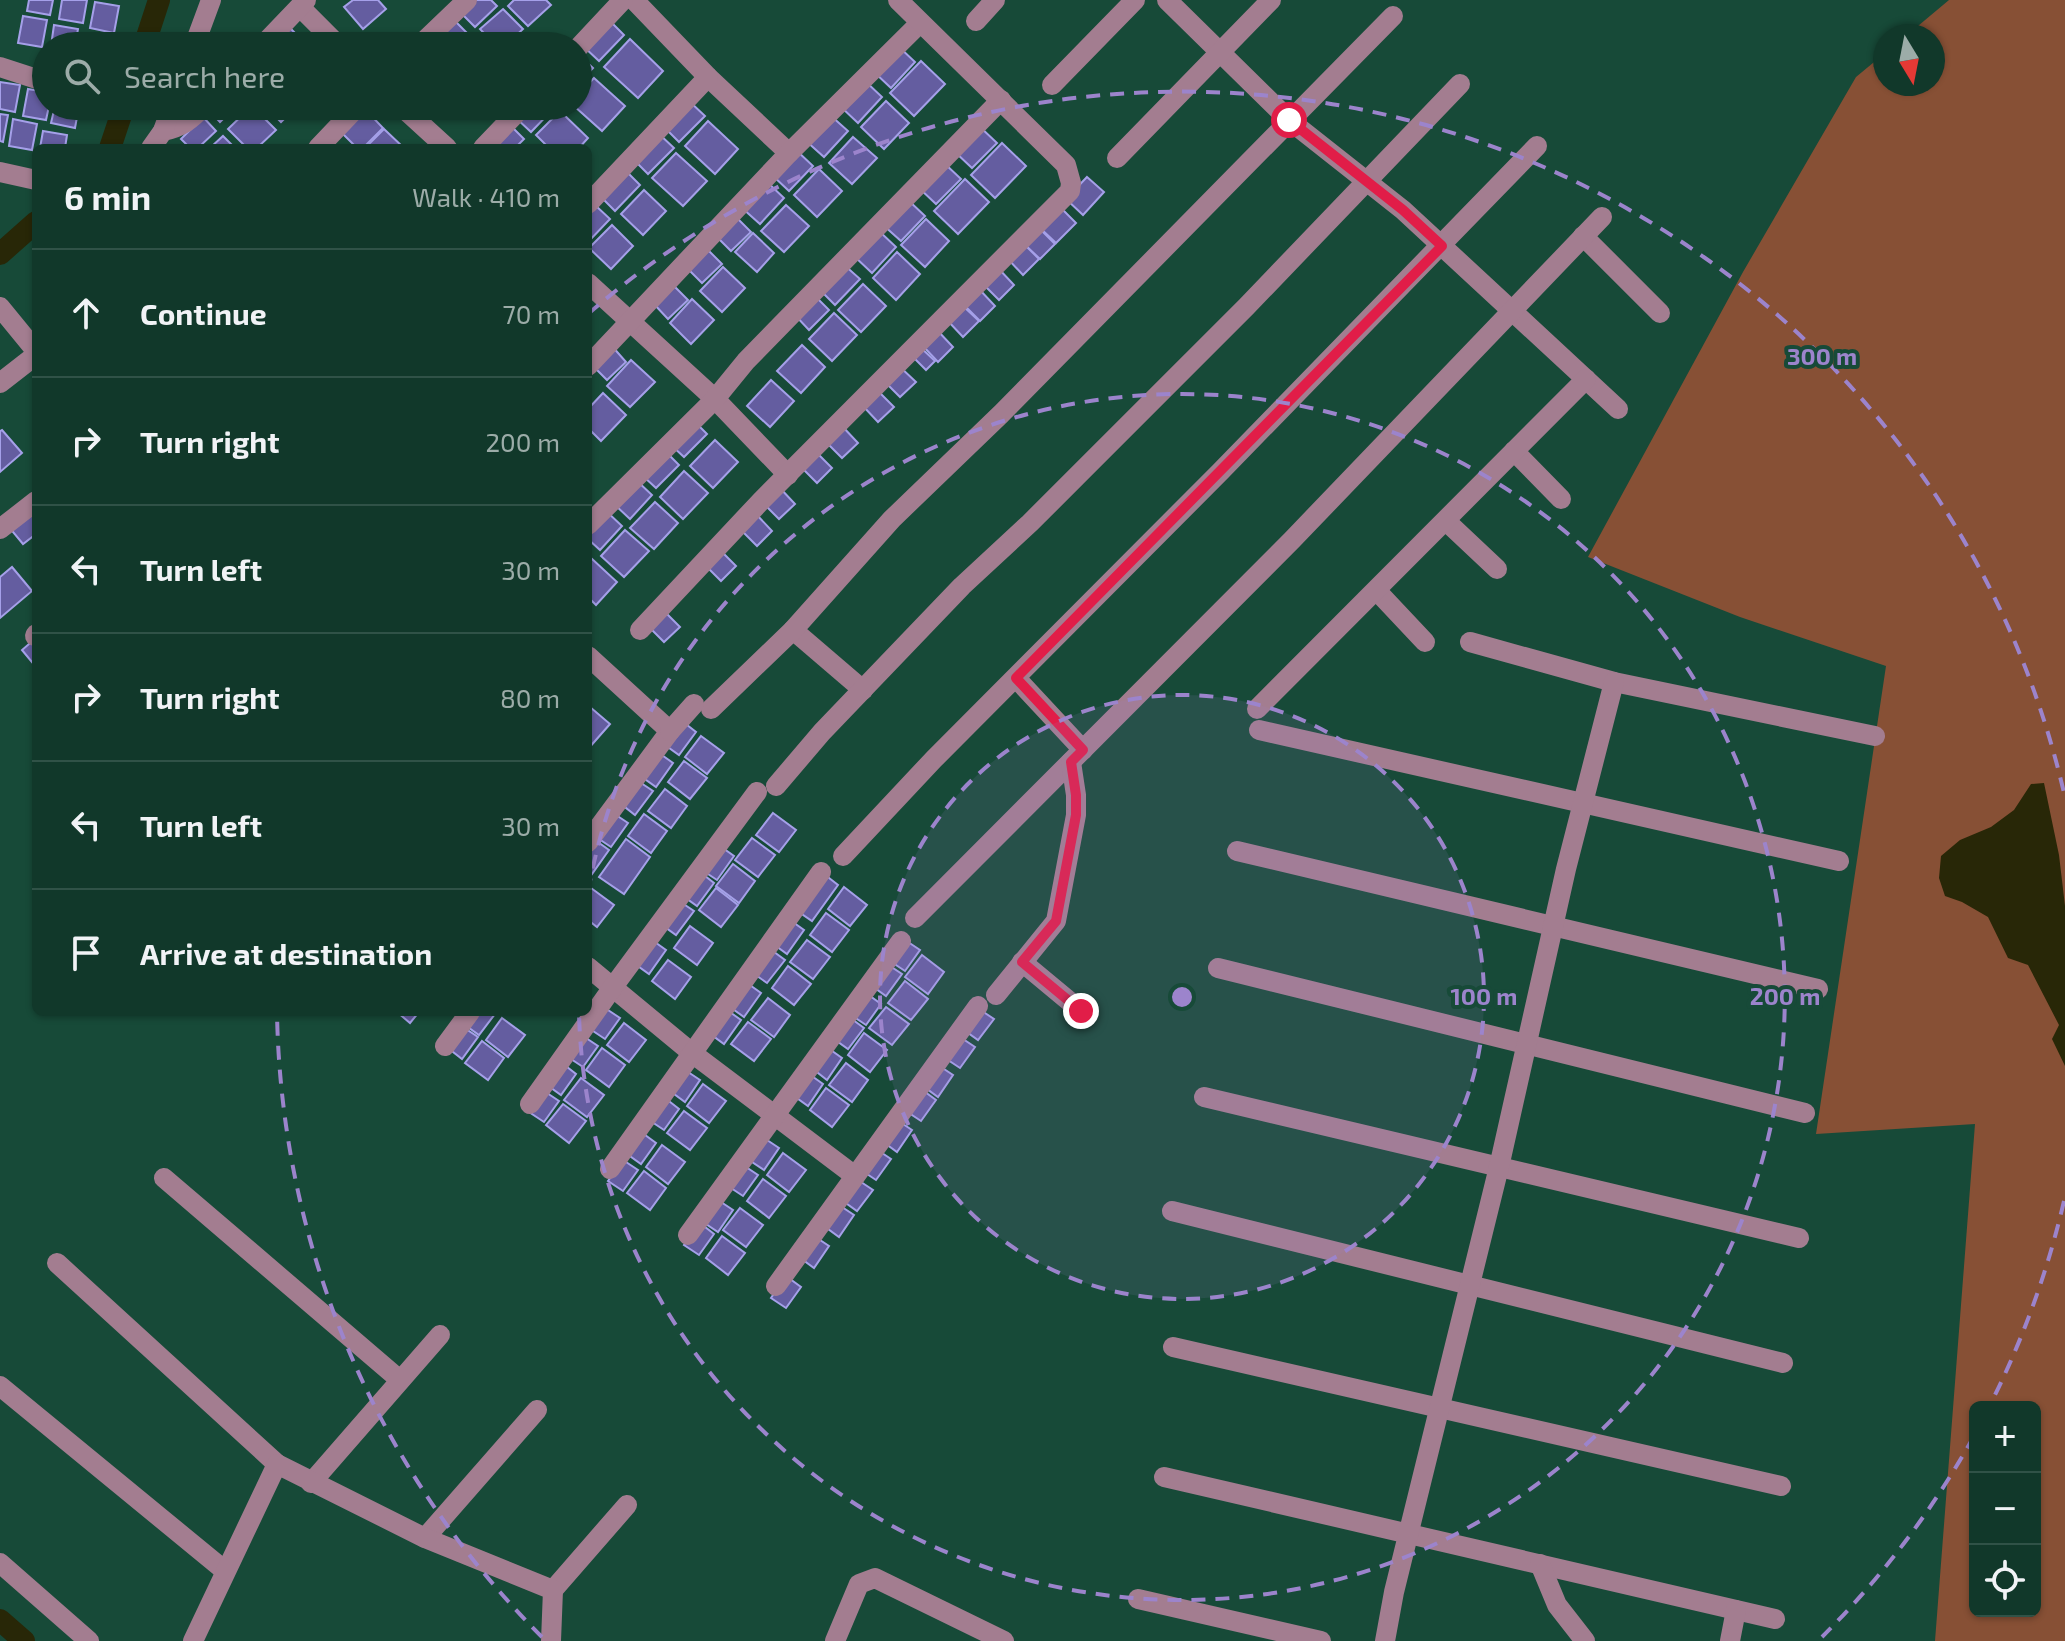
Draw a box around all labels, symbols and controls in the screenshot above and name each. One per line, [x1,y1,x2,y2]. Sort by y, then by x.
north arrow [1873,24,1945,96]
search box [32,32,592,120]
icon: search [60,54,104,98]
text: Search here [124,58,285,94]
route start [1271,102,1307,138]
text: 6 min [64,176,151,217]
text: Walk · 410 m [412,181,560,212]
icon: ahead [64,291,108,335]
text: Continue [140,295,267,331]
text: 70 m [502,298,560,329]
text: 300 m [1787,341,1857,370]
icon: right [64,419,108,463]
text: Turn right [140,423,280,459]
text: 200 m [485,426,560,457]
icon: left [64,547,108,591]
text: Turn left [140,551,262,587]
text: 30 m [501,554,560,585]
icon: right [64,675,108,719]
text: Turn right [140,679,280,715]
text: 80 m [500,682,560,713]
icon: left [64,803,108,847]
text: Turn left [140,807,262,843]
text: 30 m [501,810,560,841]
icon: arrive [64,931,108,975]
text: Arrive at destination [140,935,432,971]
text: 100 m [1451,981,1517,1010]
text: 200 m [1750,981,1820,1010]
centre of rings [1168,983,1196,1011]
route end [1063,993,1099,1029]
map controls [1969,1401,2041,1617]
button: + [1969,1401,2041,1473]
button: − [1969,1473,2041,1545]
button: locate [1969,1545,2041,1617]

